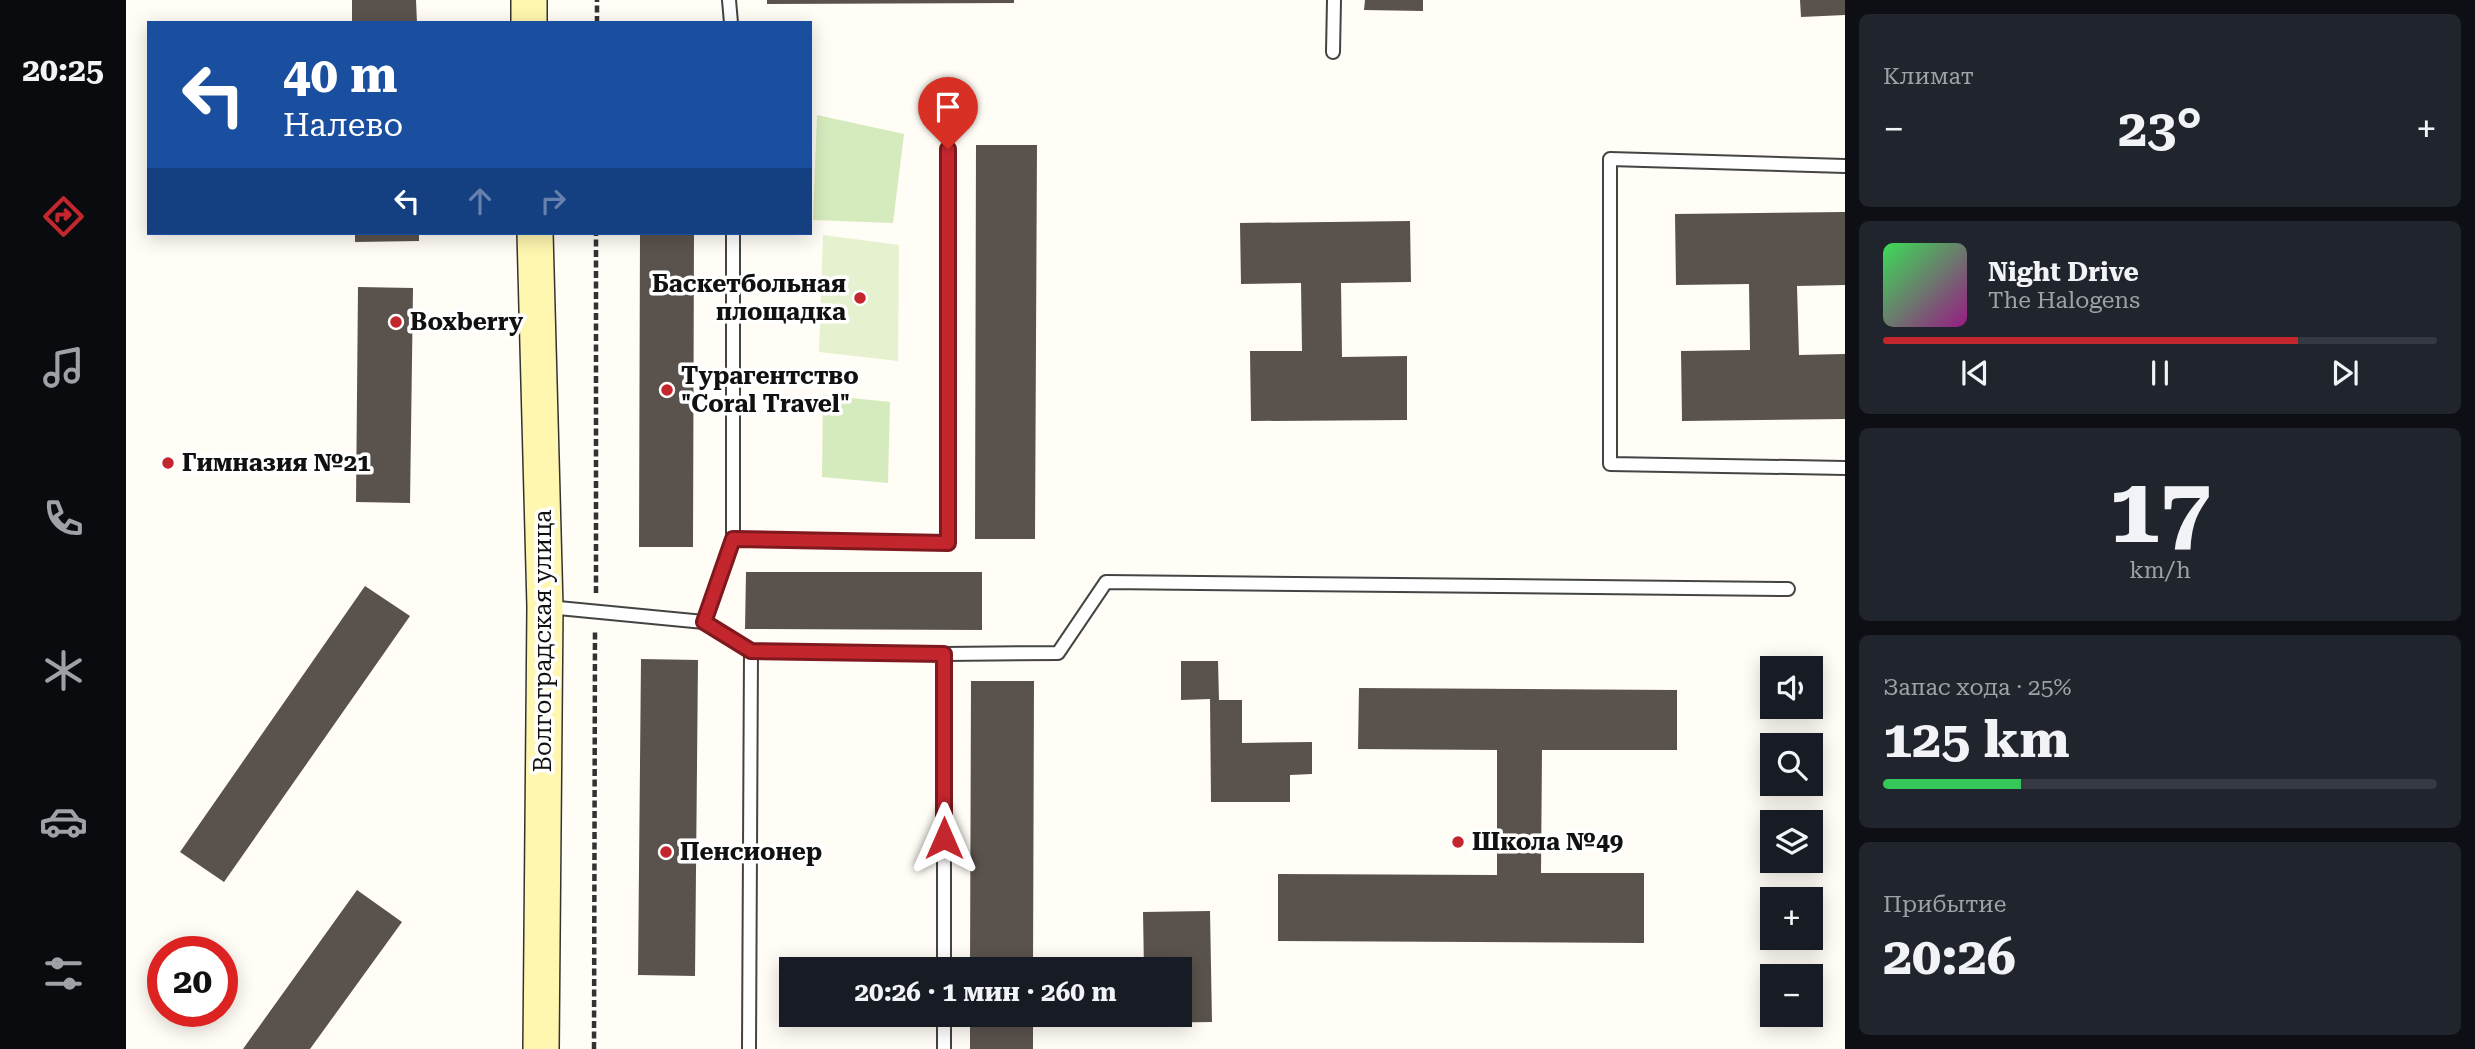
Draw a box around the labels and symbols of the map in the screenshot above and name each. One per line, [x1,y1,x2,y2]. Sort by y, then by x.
pin [918,77,978,149]
place label: Баскетбольная площадка [652,270,846,326]
marker: Баскетбольная площадка [852,290,868,306]
place label: Boxberry [410,308,524,336]
marker: Boxberry [388,314,404,330]
place label: Турагентство "Coral Travel" [681,362,859,418]
marker: Турагентство "Coral Travel" [659,382,675,398]
place label: Гимназия №21 [182,449,371,477]
marker: Гимназия №21 [160,455,176,471]
street label: Волгоградская улица [529,510,557,772]
position arrow [907,801,981,875]
place label: Школа №49 [1472,828,1623,856]
marker: Школа №49 [1450,834,1466,850]
place label: Пенсионер [680,838,822,866]
marker: Пенсионер [658,844,674,860]
speed limit sign: 20 [147,936,238,1027]

